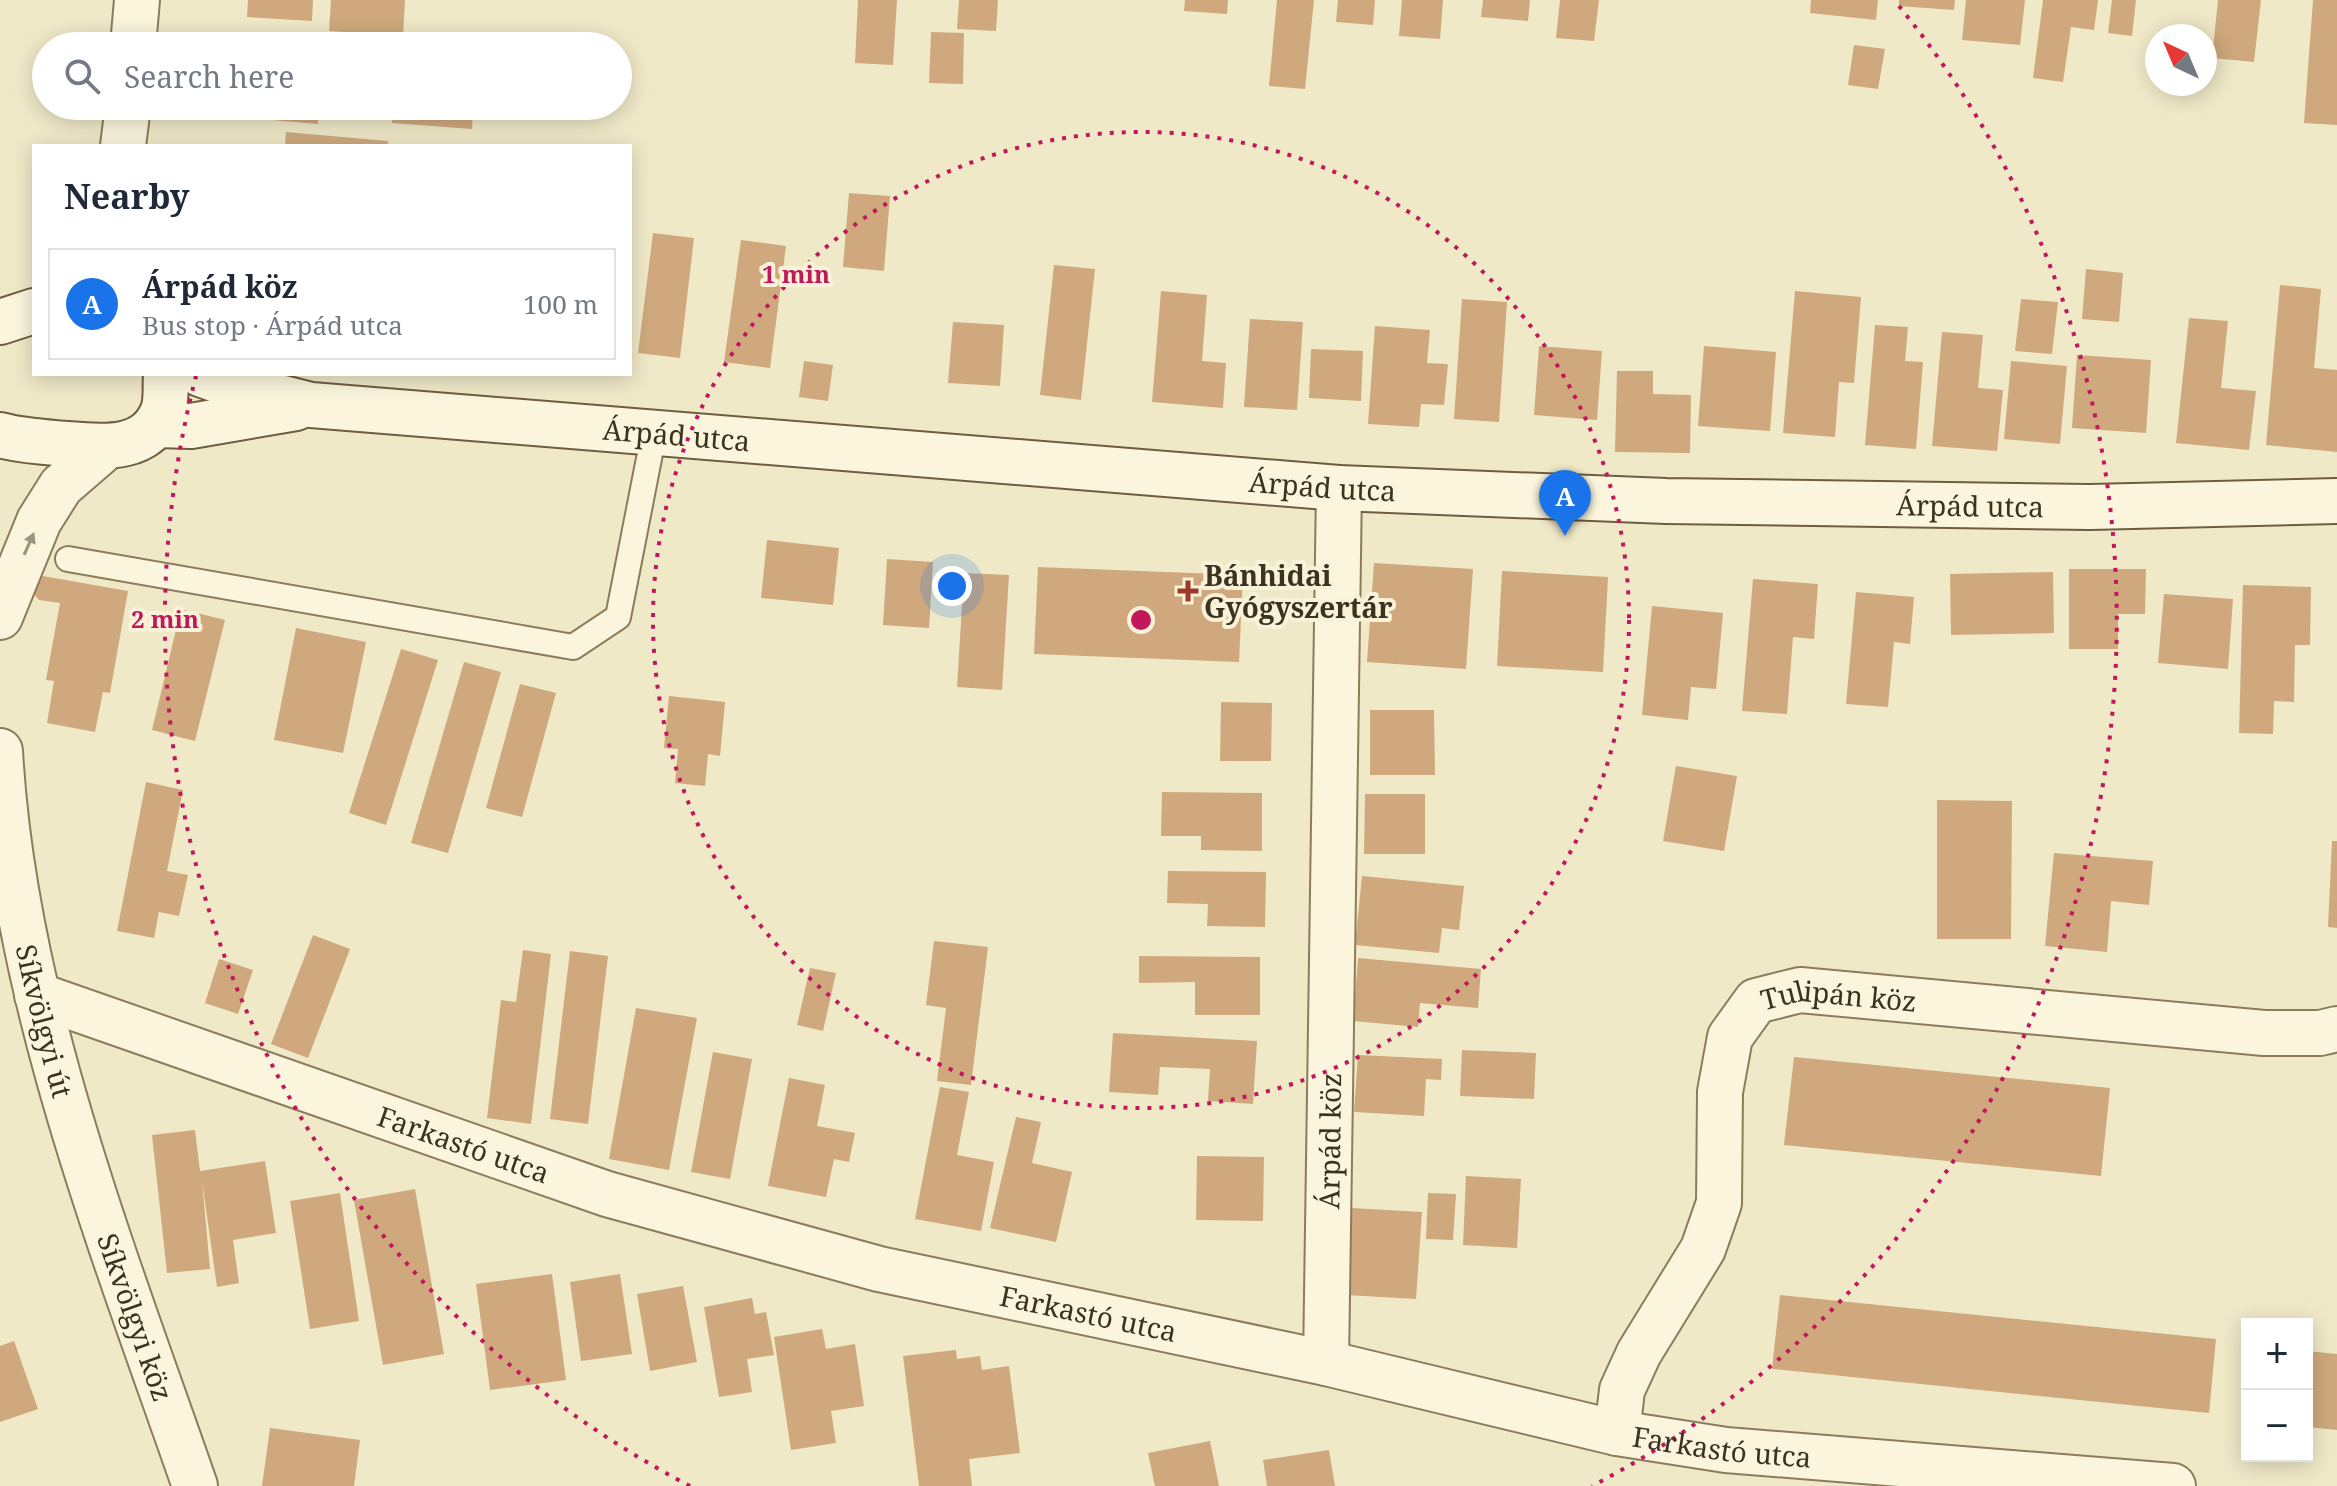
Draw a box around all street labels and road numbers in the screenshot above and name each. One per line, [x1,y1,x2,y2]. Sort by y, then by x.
street label: Árpád utca [601,410,752,459]
street label: Árpád utca [1247,462,1397,509]
street label: Árpád utca [1896,485,2044,525]
street label: Síkvölgyi út [8,941,82,1102]
street label: Tulipán köz [1756,971,1918,1020]
street label: Árpád köz [1309,1072,1349,1210]
street label: Farkastó utca [373,1096,555,1192]
street label: Síkvölgyi köz [89,1228,183,1406]
street label: Farkastó utca [997,1276,1180,1350]
street label: Farkastó utca [1630,1417,1813,1476]

